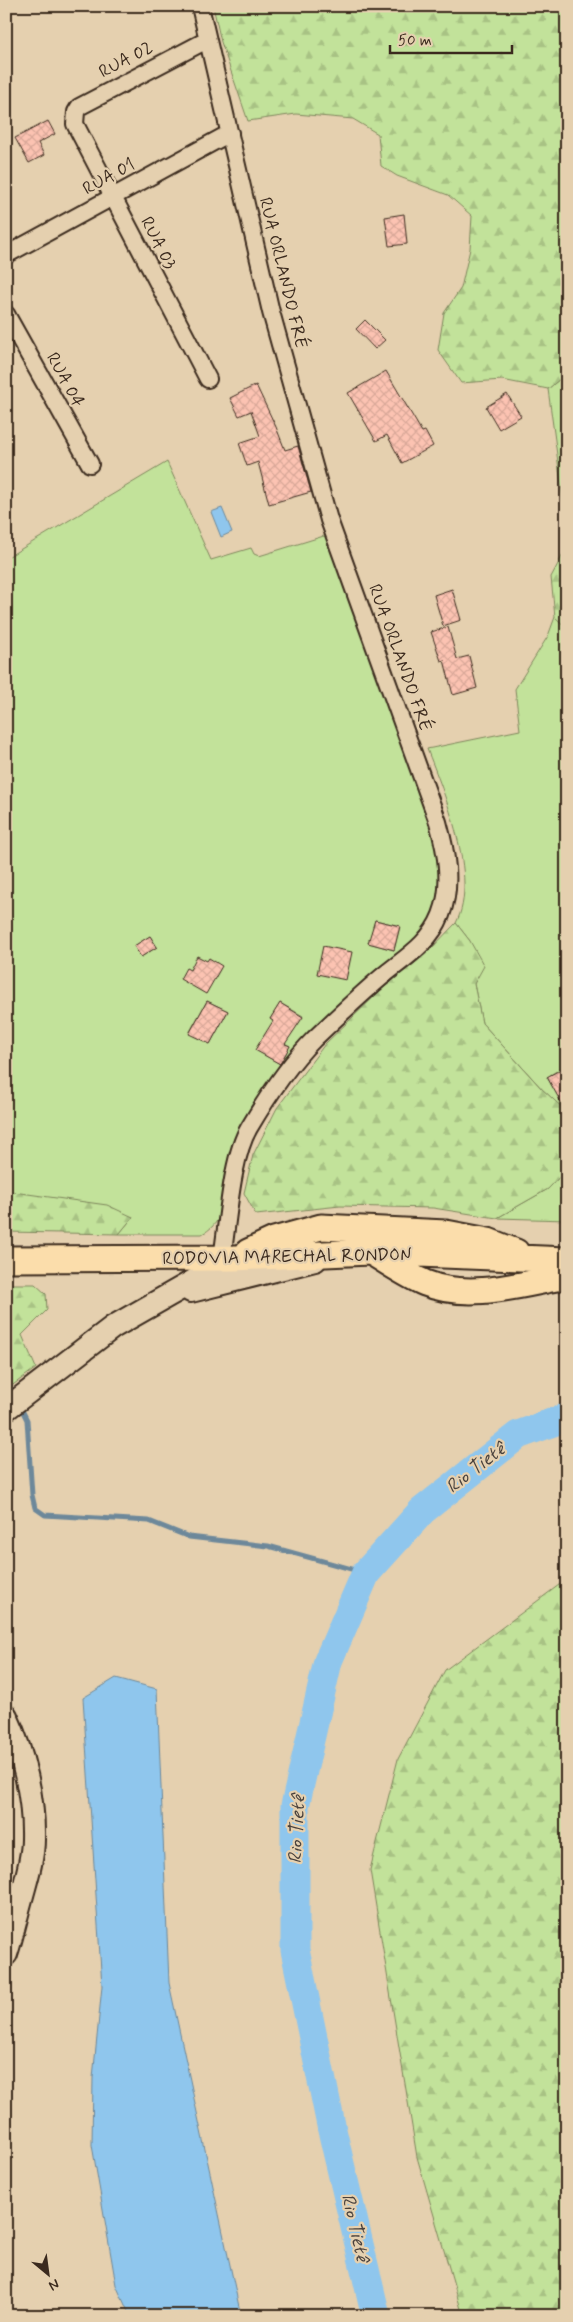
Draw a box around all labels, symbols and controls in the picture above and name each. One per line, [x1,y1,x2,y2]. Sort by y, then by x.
scale bar [390,22,513,54]
text: 50 m [398,31,432,51]
street label: RUA 02 [95,36,157,84]
street label: RUA 01 [79,153,139,201]
street label: RUA ORLANDO FRÉ [253,195,313,351]
street label: RUA 03 [134,213,182,274]
street label: RUA 04 [40,348,90,412]
street label: RUA ORLANDO FRÉ [362,581,438,735]
street label: RODOVIA MARECHAL RONDON [162,1243,412,1271]
water label: Rio Tietê [441,1435,513,1499]
water label: Rio Tietê [283,1791,311,1864]
water label: Rio Tietê [335,2191,376,2267]
north arrow [22,2250,72,2300]
text: N [45,2274,62,2295]

